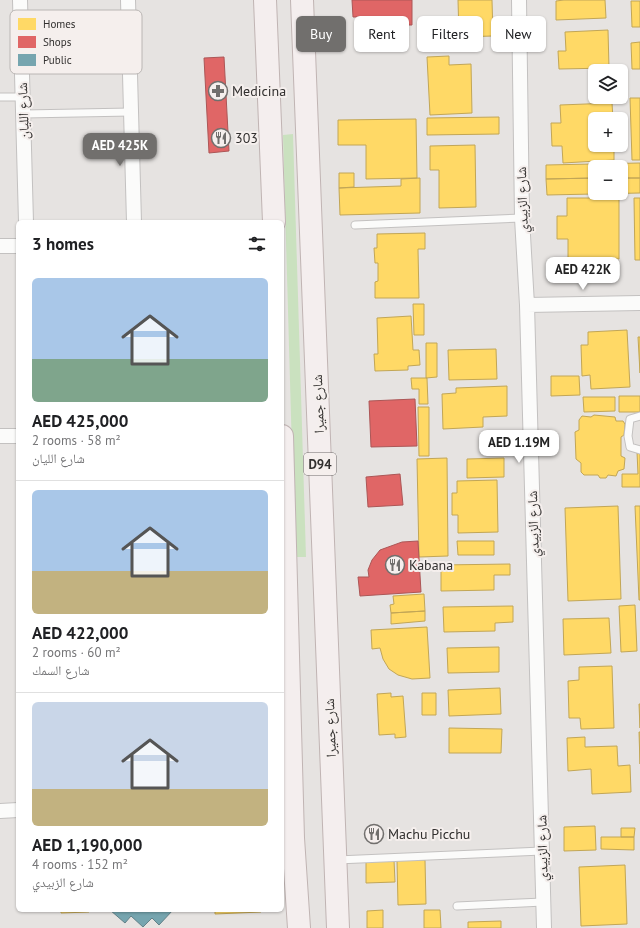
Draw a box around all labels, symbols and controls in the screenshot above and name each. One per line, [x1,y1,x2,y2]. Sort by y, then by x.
legend [10,10,142,74]
chip: Buy [296,16,346,52]
chip: Rent [354,16,409,52]
chip: Filters [417,16,483,52]
chip: New [491,16,546,52]
text: Homes [43,17,76,31]
text: Shops [43,35,72,49]
text: Public [43,53,72,67]
map controls [588,64,628,200]
button: layers [588,64,628,104]
pharmacy icon: Medicina [207,80,229,102]
street label: شارع الليان [13,82,34,140]
place label: Medicina [232,82,286,100]
button: + [588,112,628,152]
restaurant icon: 303 [210,127,232,149]
place label: 303 [235,129,258,147]
pin: AED 425K [79,133,161,167]
text: AED 425K [92,137,148,154]
button: − [588,160,628,200]
street label: شارع الزبيدي [512,166,535,234]
text: 3 homes [32,233,94,255]
icon: filters [246,233,268,255]
pin: AED 422K [542,257,624,291]
text: AED 422K [555,261,611,278]
icon: home [114,304,186,376]
street label: شارع جميرا [308,374,329,434]
text: AED 425,000 [32,410,128,432]
pin: AED 1.19M [473,430,565,464]
text: 2 rooms · 58 m² [32,432,121,449]
text: AED 1.19M [488,434,550,451]
text: شارع الليان [32,450,85,467]
road number: D94 [304,453,336,475]
street label: شارع الزبيدي [523,490,546,558]
icon: home [114,516,186,588]
restaurant icon: Kabana [384,554,406,576]
place label: Kabana [409,556,453,574]
text: AED 422,000 [32,622,128,644]
text: 2 rooms · 60 m² [32,644,121,661]
text: شارع السمك [32,662,90,679]
street label: شارع جميرا [320,698,341,758]
icon: home [114,728,186,800]
street label: شارع الزبيدي [532,815,554,881]
restaurant icon: Machu Picchu [363,823,385,845]
place label: Machu Picchu [388,825,470,843]
text: AED 1,190,000 [32,834,142,856]
text: 4 rooms · 152 m² [32,856,128,873]
text: شارع الزبيدي [32,874,94,891]

